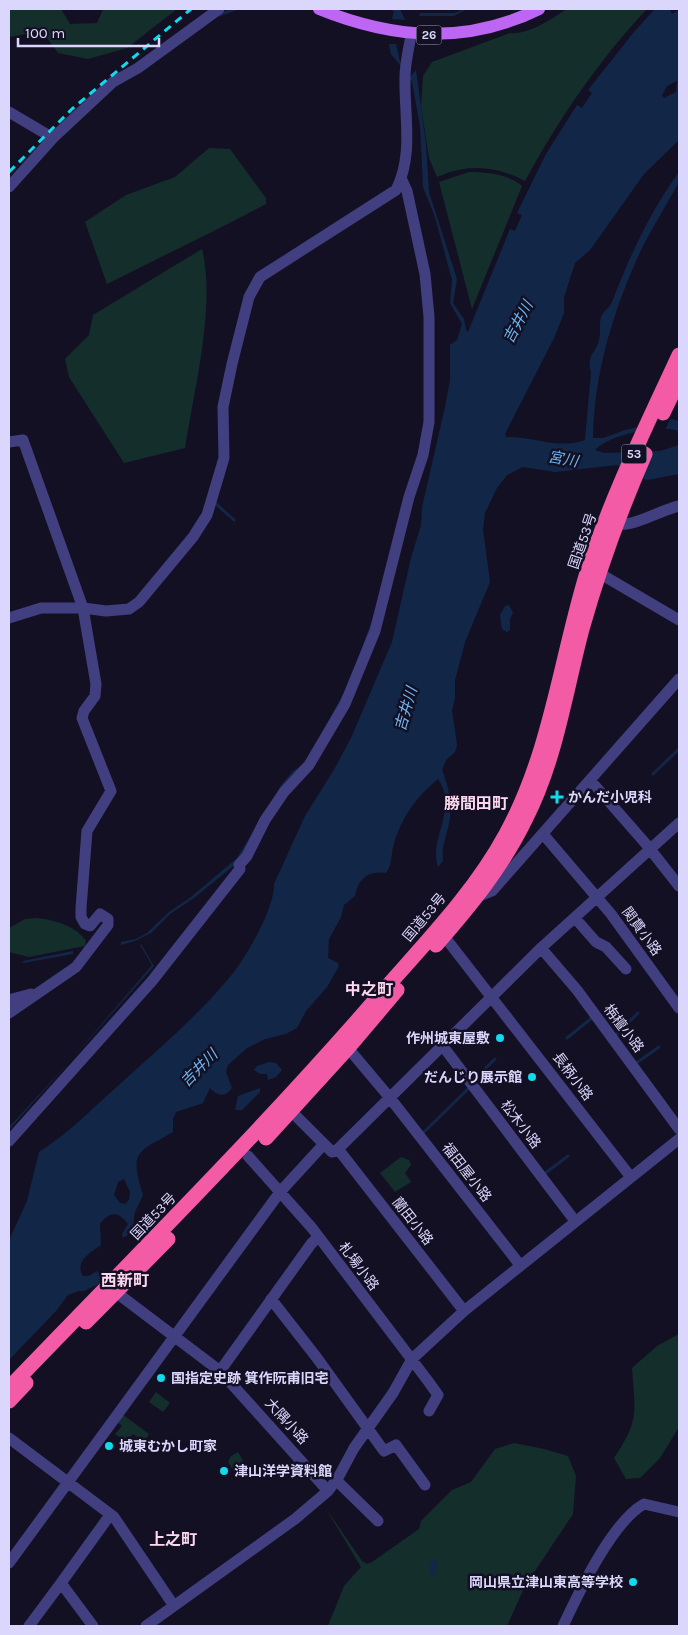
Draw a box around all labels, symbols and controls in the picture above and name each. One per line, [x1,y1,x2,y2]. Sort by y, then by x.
scale bar [18,15,159,47]
text: 100 m [25,24,65,42]
road number: 26 [416,26,442,44]
water label: 吉井川 [499,296,537,346]
road number: 53 [622,444,646,464]
water label: 宮川 [547,448,581,471]
street label: 国道53号 [565,511,600,571]
water label: 吉井川 [391,683,421,733]
place label: かんだ小児科 [568,789,652,806]
marker: かんだ小児科 [550,790,564,804]
district label: 勝間田町 [444,794,508,813]
street label: 国道53号 [399,890,450,945]
street label: 関貫小路 [618,904,665,959]
district label: 中之町 [345,980,393,999]
street label: 栴檀小路 [600,1001,647,1056]
place label: 作州城東屋敷 [406,1030,490,1047]
marker: 作州城東屋敷 [494,1032,506,1044]
water label: 吉井川 [177,1044,223,1090]
street label: 長柄小路 [549,1049,596,1104]
place label: だんじり展示館 [424,1069,522,1086]
marker: だんじり展示館 [526,1071,538,1083]
street label: 松木小路 [497,1097,544,1152]
street label: 福田屋小路 [438,1139,495,1205]
street label: 国道53号 [127,1190,180,1243]
street label: 蘭田小路 [389,1194,437,1249]
street label: 札場小路 [335,1239,382,1294]
district label: 西新町 [101,1271,149,1290]
place label: 国指定史跡 箕作阮甫旧宅 [171,1370,329,1387]
marker: 国指定史跡 箕作阮甫旧宅 [155,1372,167,1384]
street label: 大隅小路 [262,1395,312,1448]
place label: 城東むかし町家 [119,1438,217,1455]
marker: 城東むかし町家 [103,1440,115,1452]
place label: 津山洋学資料館 [234,1463,332,1480]
marker: 津山洋学資料館 [218,1465,230,1477]
district label: 上之町 [149,1530,197,1549]
place label: 岡山県立津山東高等学校 [469,1574,623,1591]
marker: 岡山県立津山東高等学校 [627,1576,639,1588]

